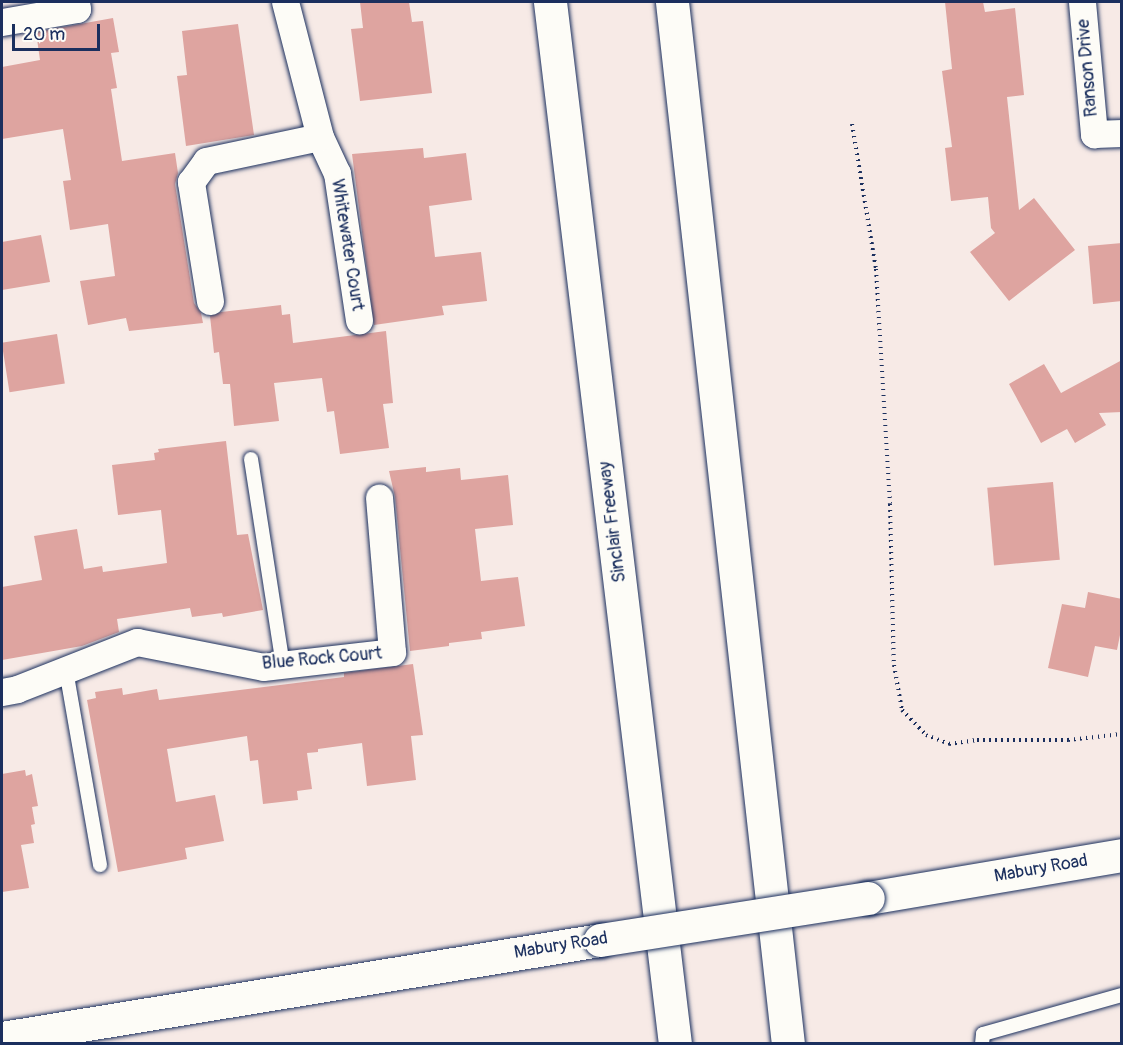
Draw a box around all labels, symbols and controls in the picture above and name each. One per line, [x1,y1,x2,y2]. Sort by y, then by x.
scale bar [15,12,104,50]
street label: Ranson Drive [1073,18,1103,118]
text: 20 m [23,23,65,46]
street label: Whitewater Court [326,177,368,313]
street label: Sinclair Freeway [595,460,631,584]
street label: Blue Rock Court [261,643,383,675]
street label: Mabury Road [993,850,1089,888]
street label: Mabury Road [513,928,609,964]

